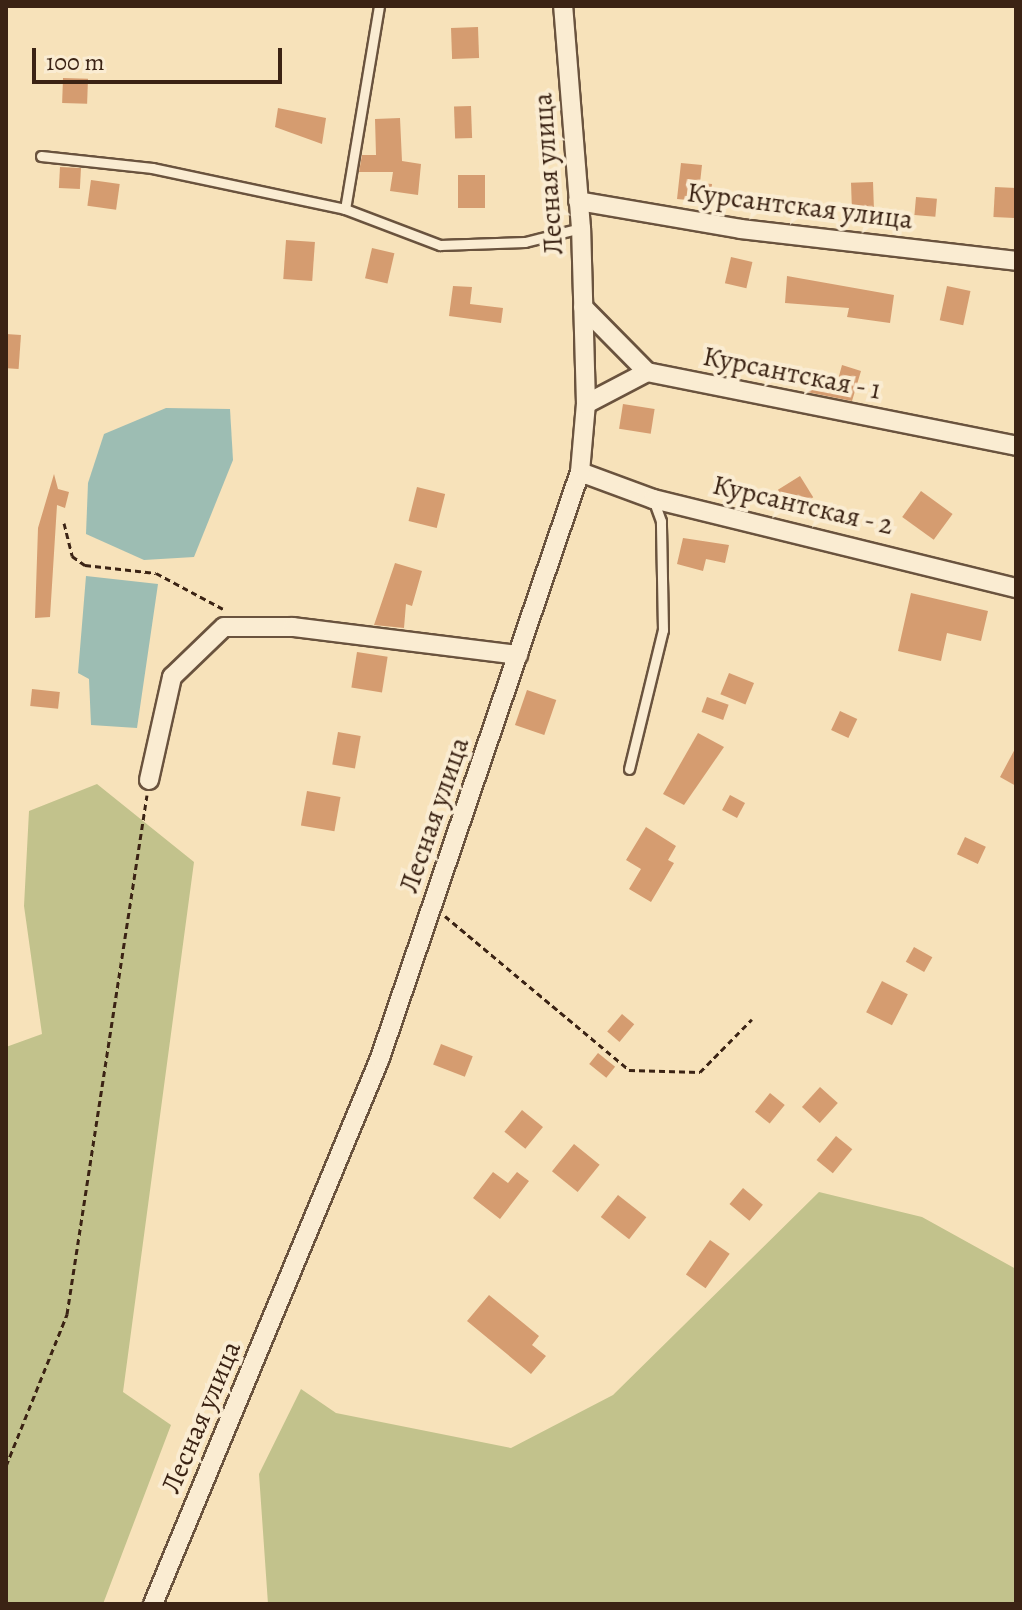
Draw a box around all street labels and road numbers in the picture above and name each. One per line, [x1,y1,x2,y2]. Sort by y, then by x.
street label: Лесная улица [526,92,570,256]
street label: Курсантская улица [685,175,915,237]
street label: Курсантская - 1 [700,339,884,407]
street label: Курсантская - 2 [709,468,897,542]
street label: Лесная улица [392,733,476,897]
street label: Лесная улица [154,1336,248,1498]

